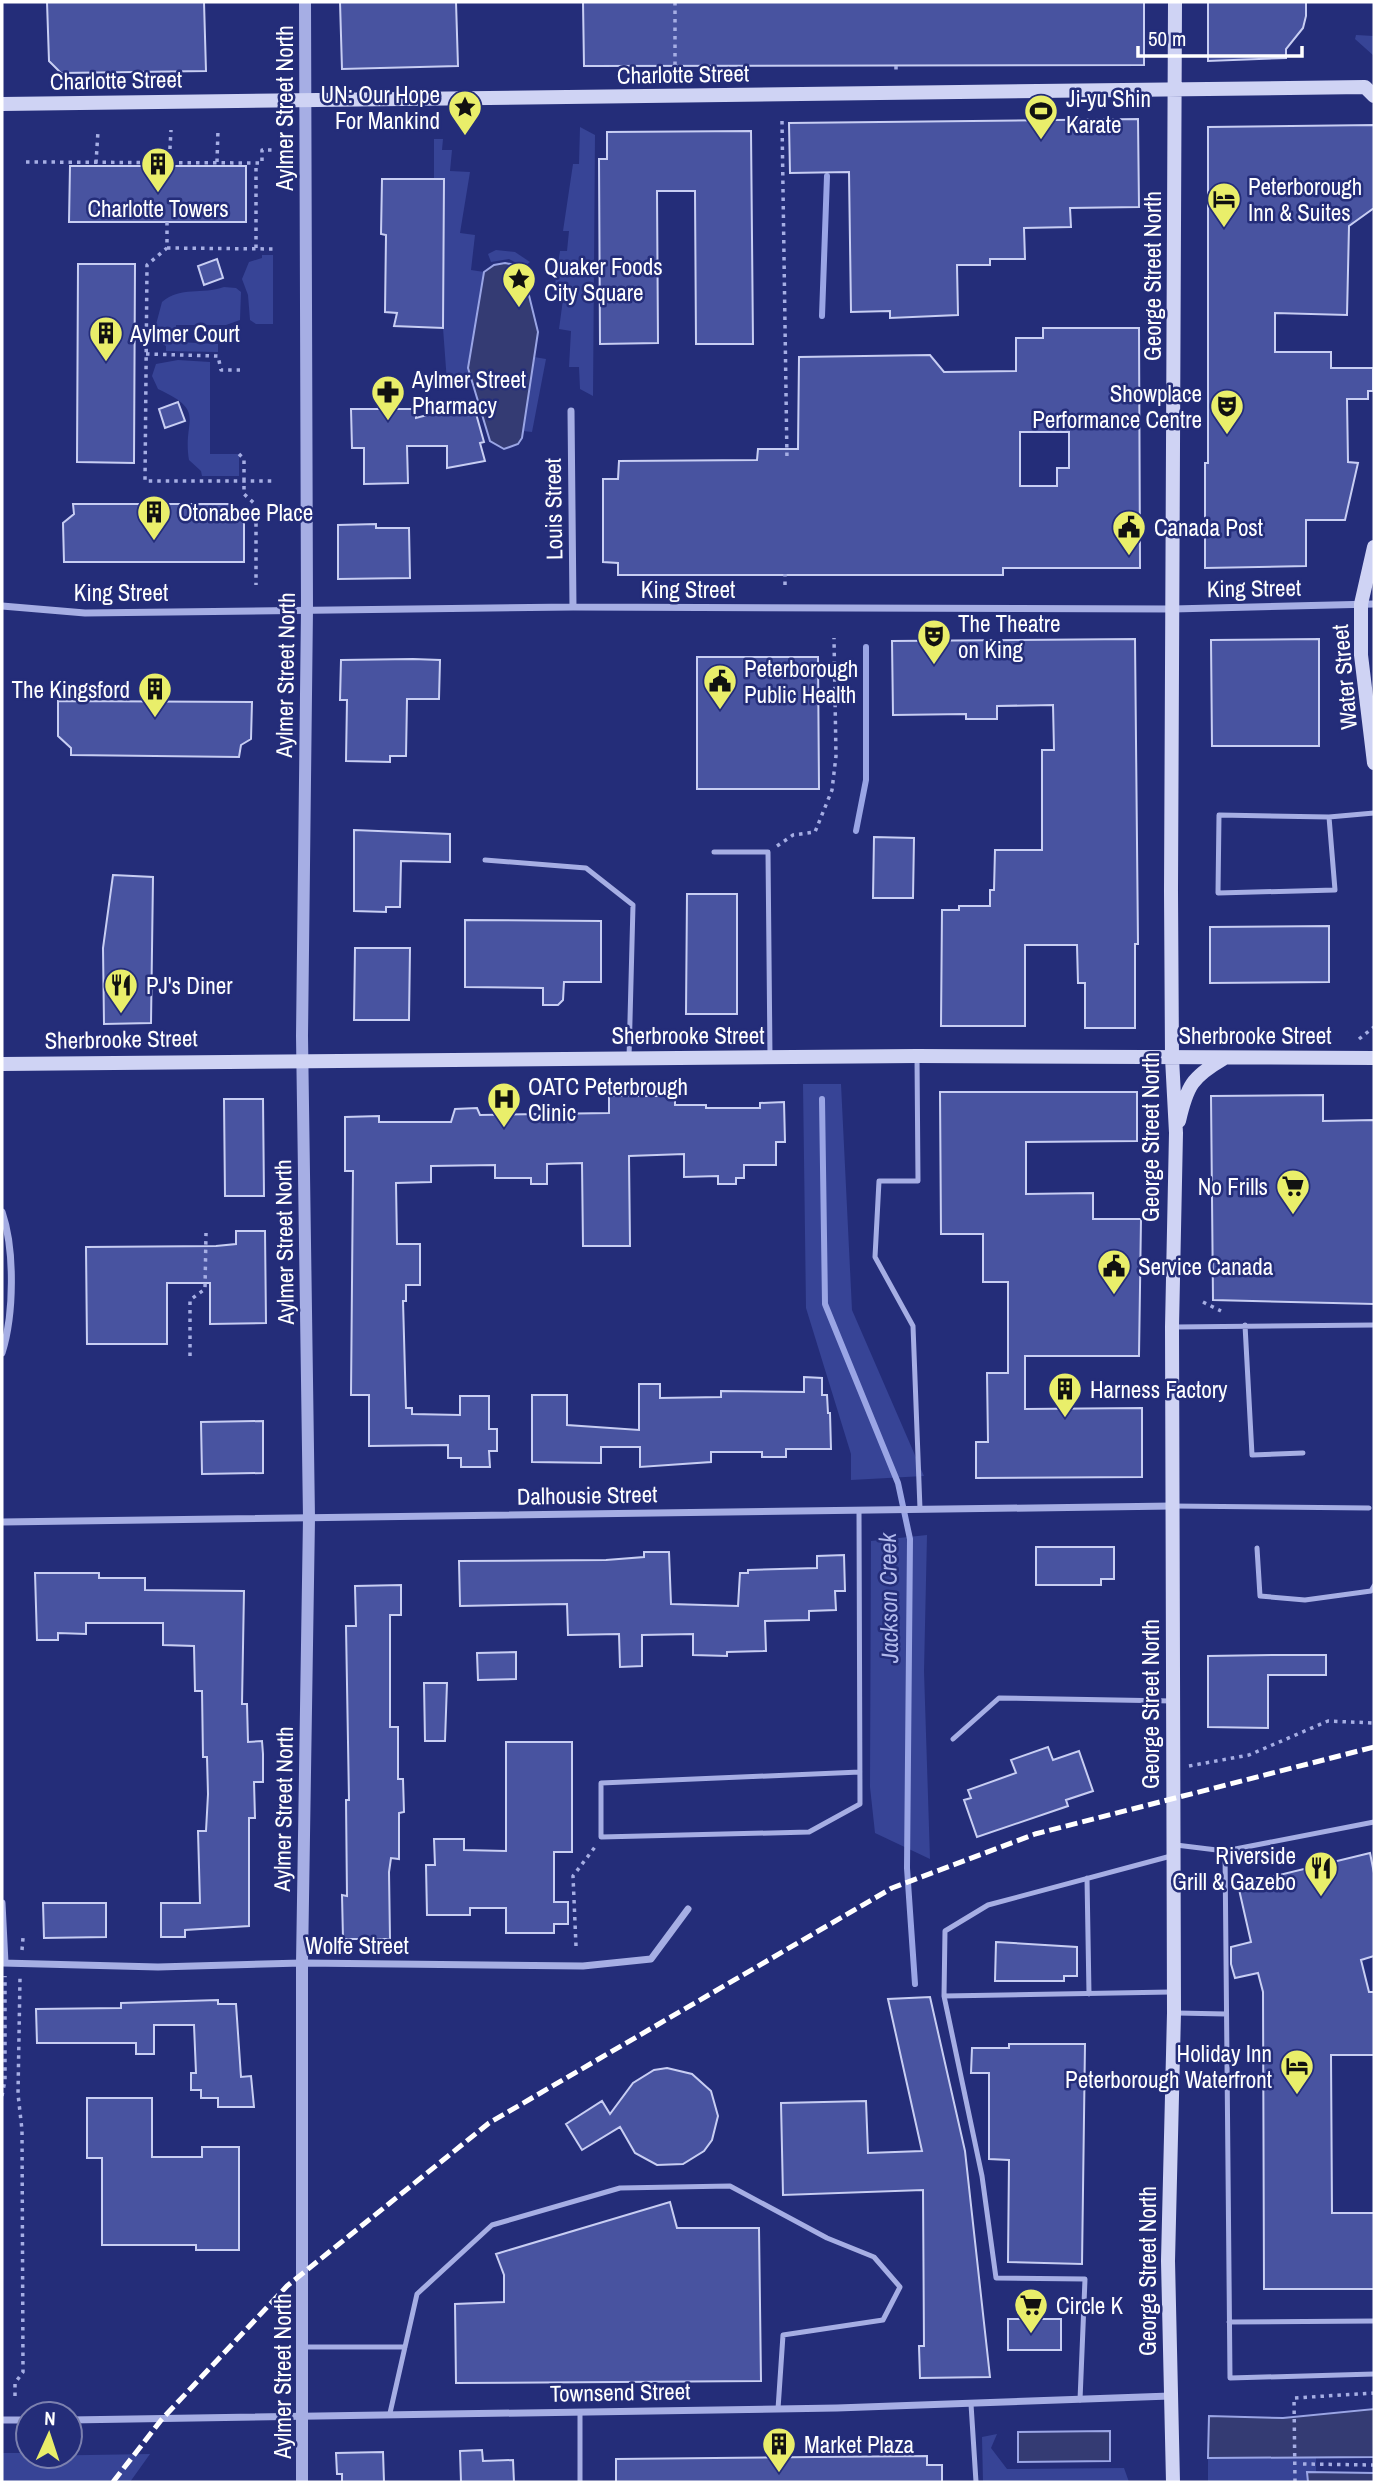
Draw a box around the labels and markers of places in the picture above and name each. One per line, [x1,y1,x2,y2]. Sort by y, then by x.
place label: UN: Our Hope For Mankind [321,79,440,136]
place label: Ji-yu Shin Karate [1066,83,1151,140]
place icon: UN: Our Hope For Mankind [446,88,484,137]
sports icon: Ji-yu Shin Karate [1022,92,1060,141]
building icon: Charlotte Towers [139,145,177,194]
place label: Peterborough Inn & Suites [1248,171,1362,228]
hotel icon: Peterborough Inn & Suites [1205,180,1243,229]
place label: Charlotte Towers [87,193,229,224]
place label: Quaker Foods City Square [544,251,663,308]
place icon: Quaker Foods City Square [500,260,538,309]
building icon: Aylmer Court [87,314,125,363]
place label: Aylmer Court [129,318,240,349]
place label: Aylmer Street Pharmacy [411,364,526,421]
pharmacy icon: Aylmer Street Pharmacy [369,373,407,422]
place label: Showplace Performance Centre [1032,378,1202,435]
theatre icon: Showplace Performance Centre [1208,387,1246,436]
building icon: Otonabee Place [135,493,173,542]
place label: Otonabee Place [178,497,313,528]
public building icon: Canada Post [1110,508,1148,557]
place label: Canada Post [1154,512,1263,543]
place label: The Theatre on King [958,608,1060,665]
theatre icon: The Theatre on King [915,617,953,666]
place label: Peterborough Public Health [744,653,858,710]
public building icon: Peterborough Public Health [701,662,739,711]
building icon: The Kingsford [136,670,174,719]
place label: The Kingsford [12,674,130,705]
restaurant icon: PJ's Diner [102,966,140,1015]
place label: PJ's Diner [146,970,233,1001]
place label: OATC Peterbrough Clinic [528,1071,688,1128]
hospital icon: OATC Peterbrough Clinic [485,1080,523,1129]
supermarket icon: No Frills [1274,1167,1312,1216]
place label: No Frills [1198,1171,1268,1202]
public building icon: Service Canada [1095,1247,1133,1296]
place label: Service Canada [1138,1251,1274,1282]
building icon: Harness Factory [1046,1370,1084,1419]
place label: Harness Factory [1090,1374,1228,1405]
place label: Riverside Grill & Gazebo [1172,1840,1296,1897]
restaurant icon: Riverside Grill & Gazebo [1302,1849,1340,1898]
place label: Holiday Inn Peterborough Waterfront [1065,2038,1272,2095]
hotel icon: Holiday Inn Peterborough Waterfront [1278,2047,1316,2096]
supermarket icon: Circle K [1012,2286,1050,2335]
place label: Circle K [1056,2290,1123,2321]
building icon: Market Plaza [760,2425,798,2474]
place label: Market Plaza [804,2429,915,2460]

